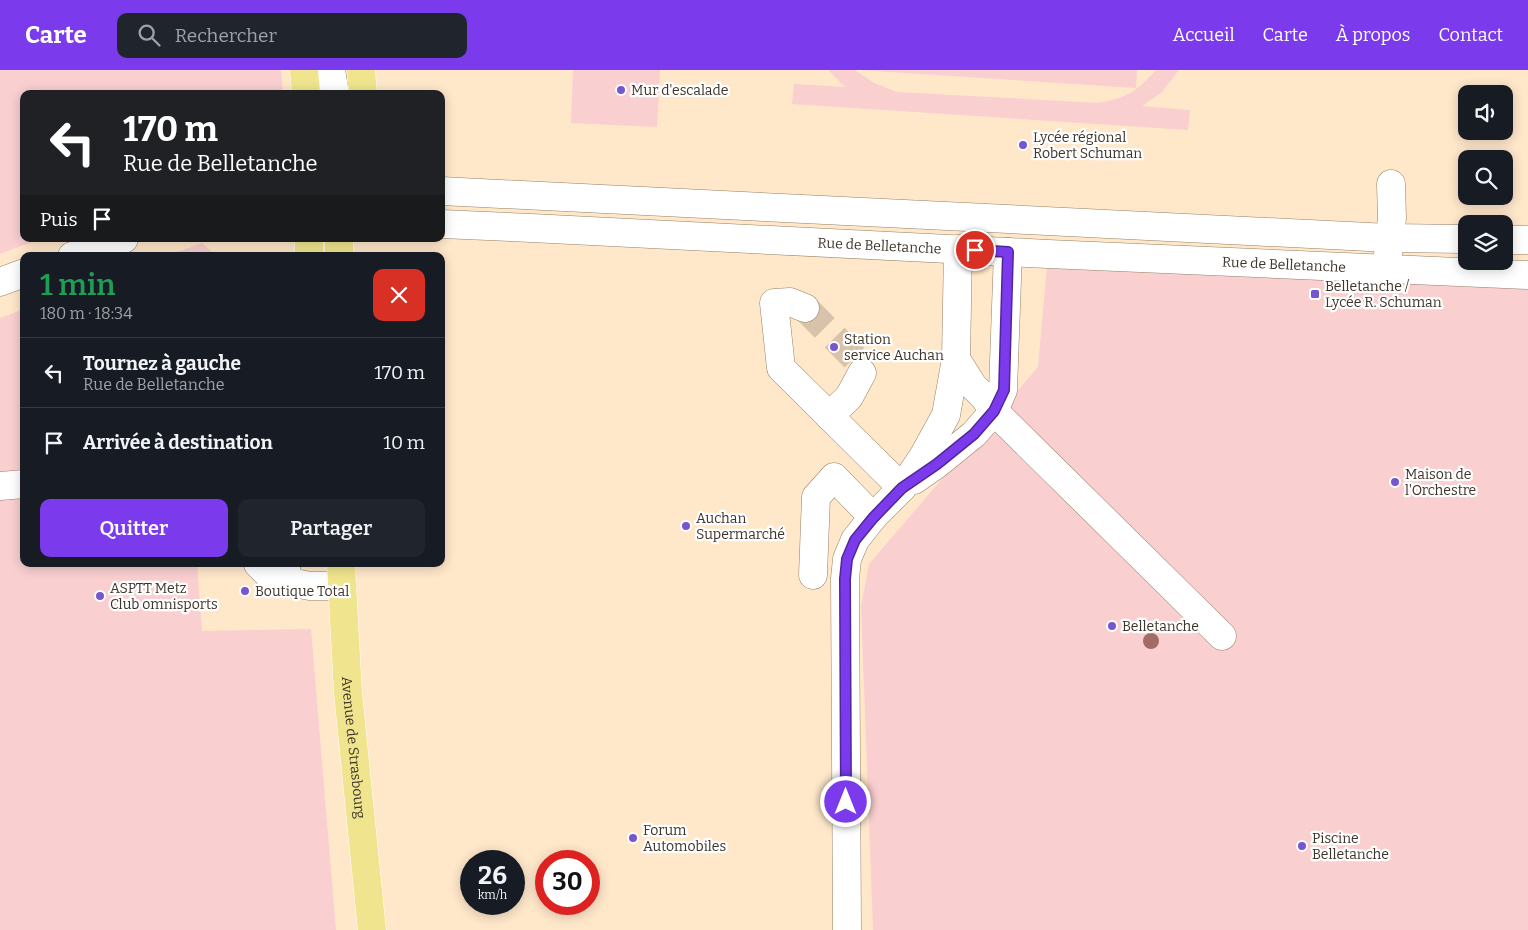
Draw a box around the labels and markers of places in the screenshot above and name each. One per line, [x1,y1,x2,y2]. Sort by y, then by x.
place label: Mur d'escalade [631,82,728,99]
marker: Mur d'escalade [615,84,627,96]
place label: Lycée régional Robert Schuman [1033,129,1142,162]
marker: Lycée régional Robert Schuman [1017,139,1029,151]
pin [954,229,996,271]
place label: Belletanche / Lycée R. Schuman [1325,278,1442,311]
marker: Belletanche / Lycée R. Schuman [1309,288,1321,300]
place label: Station service Auchan [844,331,944,364]
marker: Station service Auchan [828,341,840,353]
place label: Maison de l'Orchestre [1405,466,1476,499]
marker: Maison de l'Orchestre [1389,476,1401,488]
place label: Auchan Supermarché [696,510,785,543]
marker: Auchan Supermarché [680,520,692,532]
place label: ASPTT Metz Club omnisports [110,580,218,613]
place label: Boutique Total [255,583,349,600]
marker: Boutique Total [239,585,251,597]
marker: ASPTT Metz Club omnisports [94,590,106,602]
place label: Belletanche [1122,618,1199,635]
marker: Belletanche [1106,620,1118,632]
place label: Forum Automobiles [643,822,726,855]
place label: Piscine Belletanche [1312,830,1389,863]
marker: Forum Automobiles [627,832,639,844]
marker: Piscine Belletanche [1296,840,1308,852]

